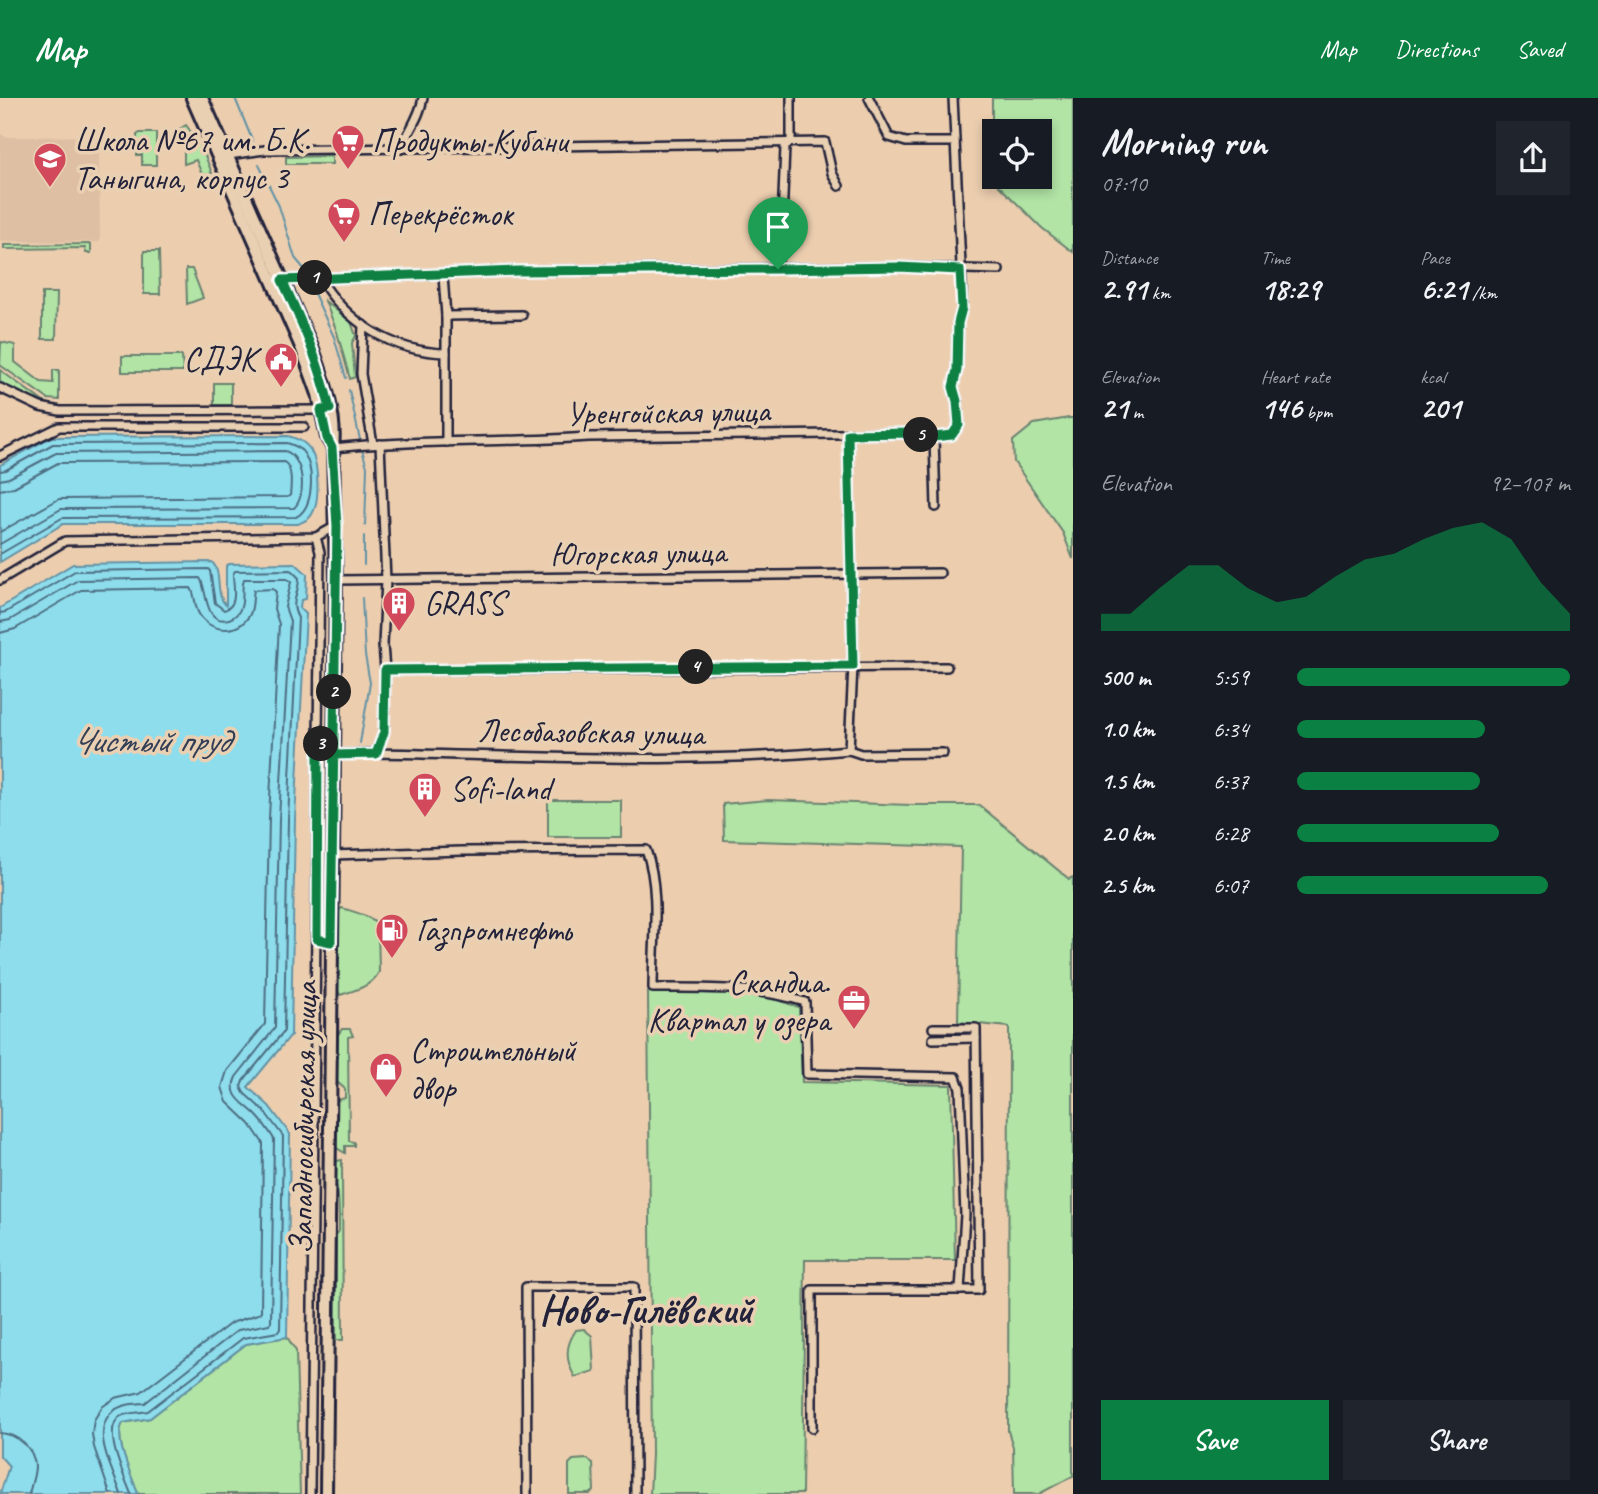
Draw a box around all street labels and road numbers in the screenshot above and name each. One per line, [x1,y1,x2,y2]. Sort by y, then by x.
street label: Уренгойская улица [566,389,772,435]
street label: Югорская улица [550,530,729,576]
street label: Лесобазовская улица [478,709,707,755]
street label: Западносибирская улица [280,979,326,1255]

